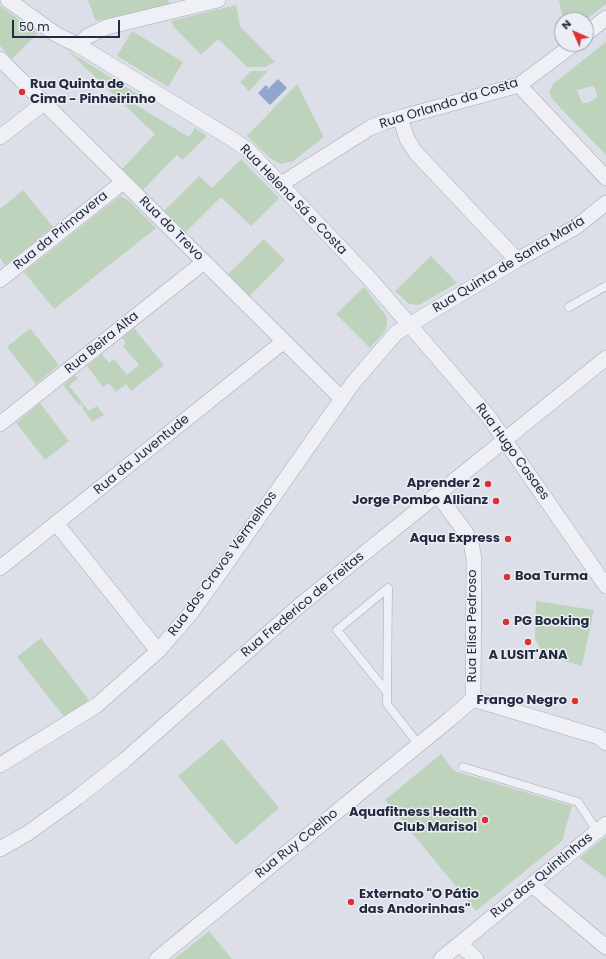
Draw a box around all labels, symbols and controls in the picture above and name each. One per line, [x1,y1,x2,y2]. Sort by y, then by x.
scale bar [14,12,122,38]
north arrow [554,12,594,52]
text: N [558,16,575,33]
text: 50 m [19,18,50,35]
street label: Rua Orlando da Costa [378,75,520,133]
place label: Rua Quinta de Cima - Pinheirinho [30,77,156,108]
marker: Rua Quinta de Cima - Pinheirinho [17,87,27,97]
street label: Rua Helena Sá e Costa [236,142,350,258]
street label: Rua da Primavera [11,188,111,274]
street label: Rua do Trevo [136,194,206,264]
street label: Rua Quinta de Santa Maria [430,213,588,317]
street label: Rua Beira Alta [62,309,142,377]
street label: Rua Hugo Casaes [472,401,552,503]
street label: Rua da Juventude [91,412,193,498]
place label: Aprender 2 [407,476,480,492]
marker: Aprender 2 [483,479,493,489]
street label: Rua dos Cravos Vermelhos [165,489,281,639]
place label: Jorge Pombo Allianz [352,493,488,509]
marker: Jorge Pombo Allianz [491,496,501,506]
place label: Aqua Express [410,531,500,547]
marker: Aqua Express [503,534,513,544]
street label: Rua Frederico de Freitas [238,549,368,661]
street label: Rua Elisa Pedroso [465,569,481,683]
place label: Boa Turma [515,569,588,585]
marker: Boa Turma [502,572,512,582]
place label: PG Booking [514,614,589,630]
marker: PG Booking [501,617,511,627]
marker: A LUSIT'ANA [523,637,533,647]
place label: A LUSIT'ANA [488,648,568,664]
place label: Frango Negro [476,693,567,709]
marker: Frango Negro [570,696,580,706]
place label: Aquafitness Health Club Marisol [349,805,477,836]
street label: Rua Ruy Coelho [253,806,341,882]
marker: Aquafitness Health Club Marisol [480,815,490,825]
street label: Rua das Quintinhas [488,830,596,922]
place label: Externato "O Pátio das Andorinhas" [359,887,479,918]
marker: Externato "O Pátio das Andorinhas" [346,897,356,907]

